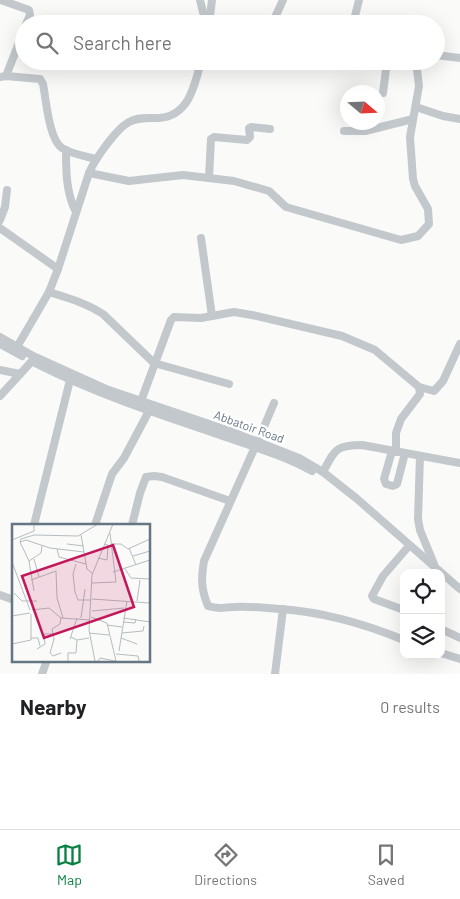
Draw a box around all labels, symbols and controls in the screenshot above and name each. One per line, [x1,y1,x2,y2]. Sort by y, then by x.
search box [15,15,445,70]
icon: search [33,29,61,57]
text: Search here [73,31,172,54]
north arrow [340,85,385,130]
street label: Abbatoir Road [212,407,286,445]
inset map [12,524,150,662]
map controls [400,569,445,659]
button: locate [400,569,445,614]
button: layers [400,614,445,659]
text: Nearby [20,694,86,719]
text: 0 results [380,697,440,716]
tab: Map [55,841,83,888]
tab: Directions [194,841,257,888]
tab: Saved [368,841,405,888]

